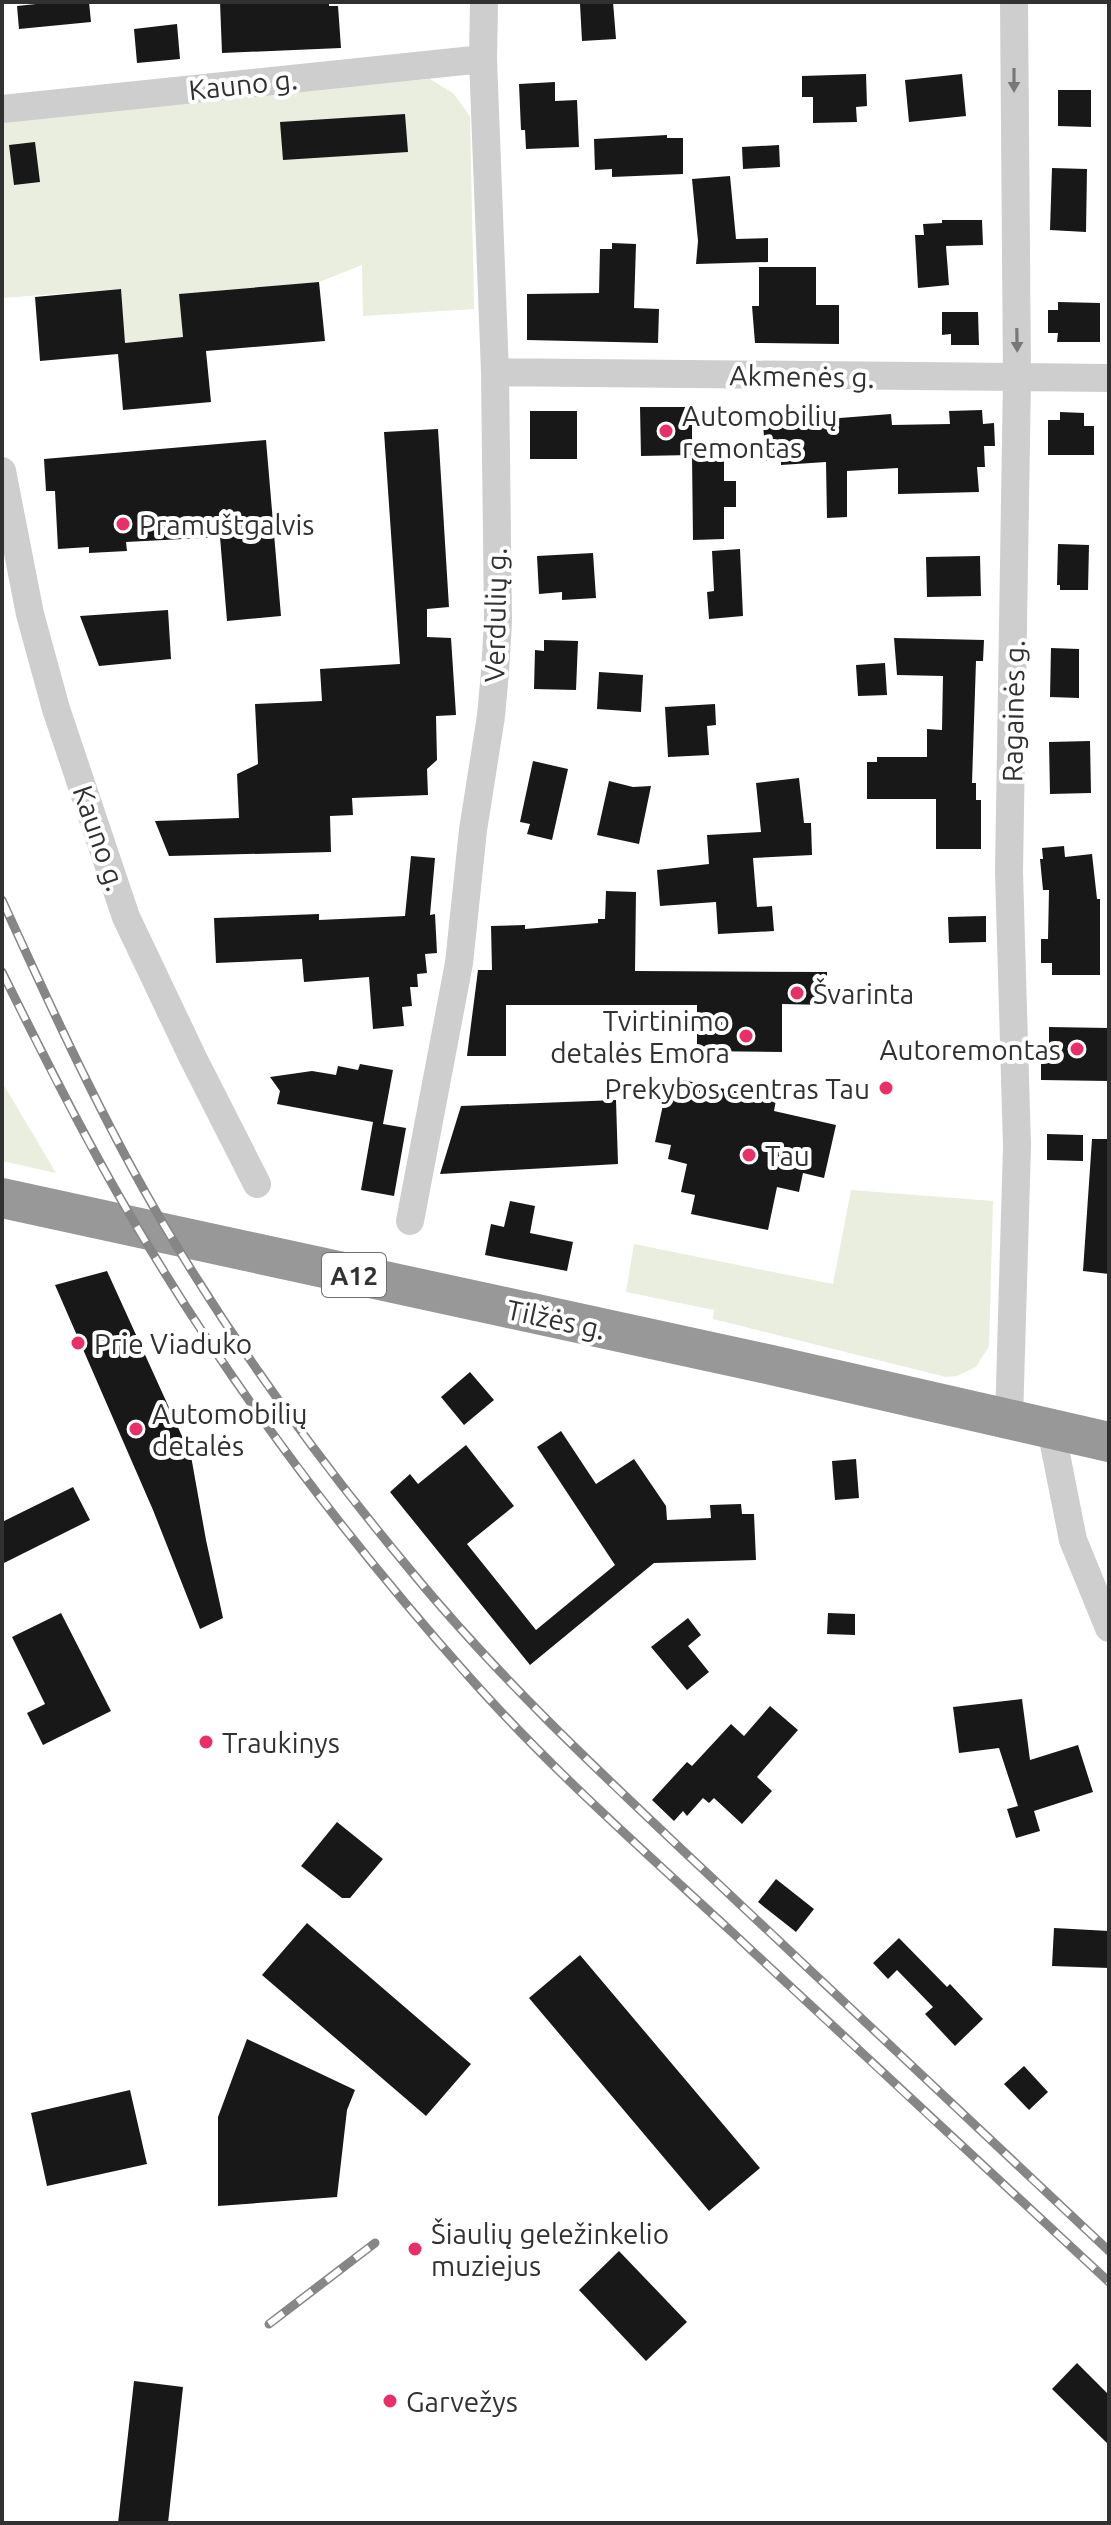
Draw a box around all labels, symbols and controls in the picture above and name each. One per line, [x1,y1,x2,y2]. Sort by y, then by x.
street label: Kauno g. [187,63,299,105]
one-way arrow [1008,68,1020,93]
one-way arrow [1010,328,1023,353]
street label: Akmenės g. [729,359,875,393]
place label: Automobilių remontas [682,400,837,463]
marker: Automobilių remontas [657,422,675,440]
place label: Pramuštgalvis [139,509,314,540]
marker: Pramuštgalvis [114,515,132,533]
street label: Verdulių g. [478,547,512,683]
street label: Ragainės g. [996,640,1030,782]
street label: Kauno g. [68,781,132,895]
place label: Švarinta [813,977,914,1009]
marker: Švarinta [788,984,806,1002]
place label: Tvirtinimo detalės Emora [550,1005,730,1068]
marker: Tvirtinimo detalės Emora [737,1027,755,1045]
place label: Autoremontas [879,1034,1061,1065]
marker: Autoremontas [1068,1040,1086,1058]
place label: Prekybos centras Tau [604,1073,870,1104]
marker: Prekybos centras Tau [877,1079,895,1097]
place label: Tau [765,1140,810,1171]
marker: Tau [740,1146,758,1164]
road number: A12 [322,1253,386,1297]
street label: Tilžės g. [504,1293,608,1345]
place label: Prie Viaduko [94,1328,252,1359]
marker: Prie Viaduko [69,1334,87,1352]
place label: Automobilių detalės [152,1398,307,1461]
marker: Automobilių detalės [127,1420,145,1438]
place label: Traukinys [222,1727,340,1758]
marker: Traukinys [197,1733,215,1751]
place label: Šiaulių geležinkelio muziejus [431,2217,669,2281]
marker: Šiaulių geležinkelio muziejus [406,2240,424,2258]
place label: Garvežys [406,2386,518,2417]
marker: Garvežys [381,2392,399,2410]

